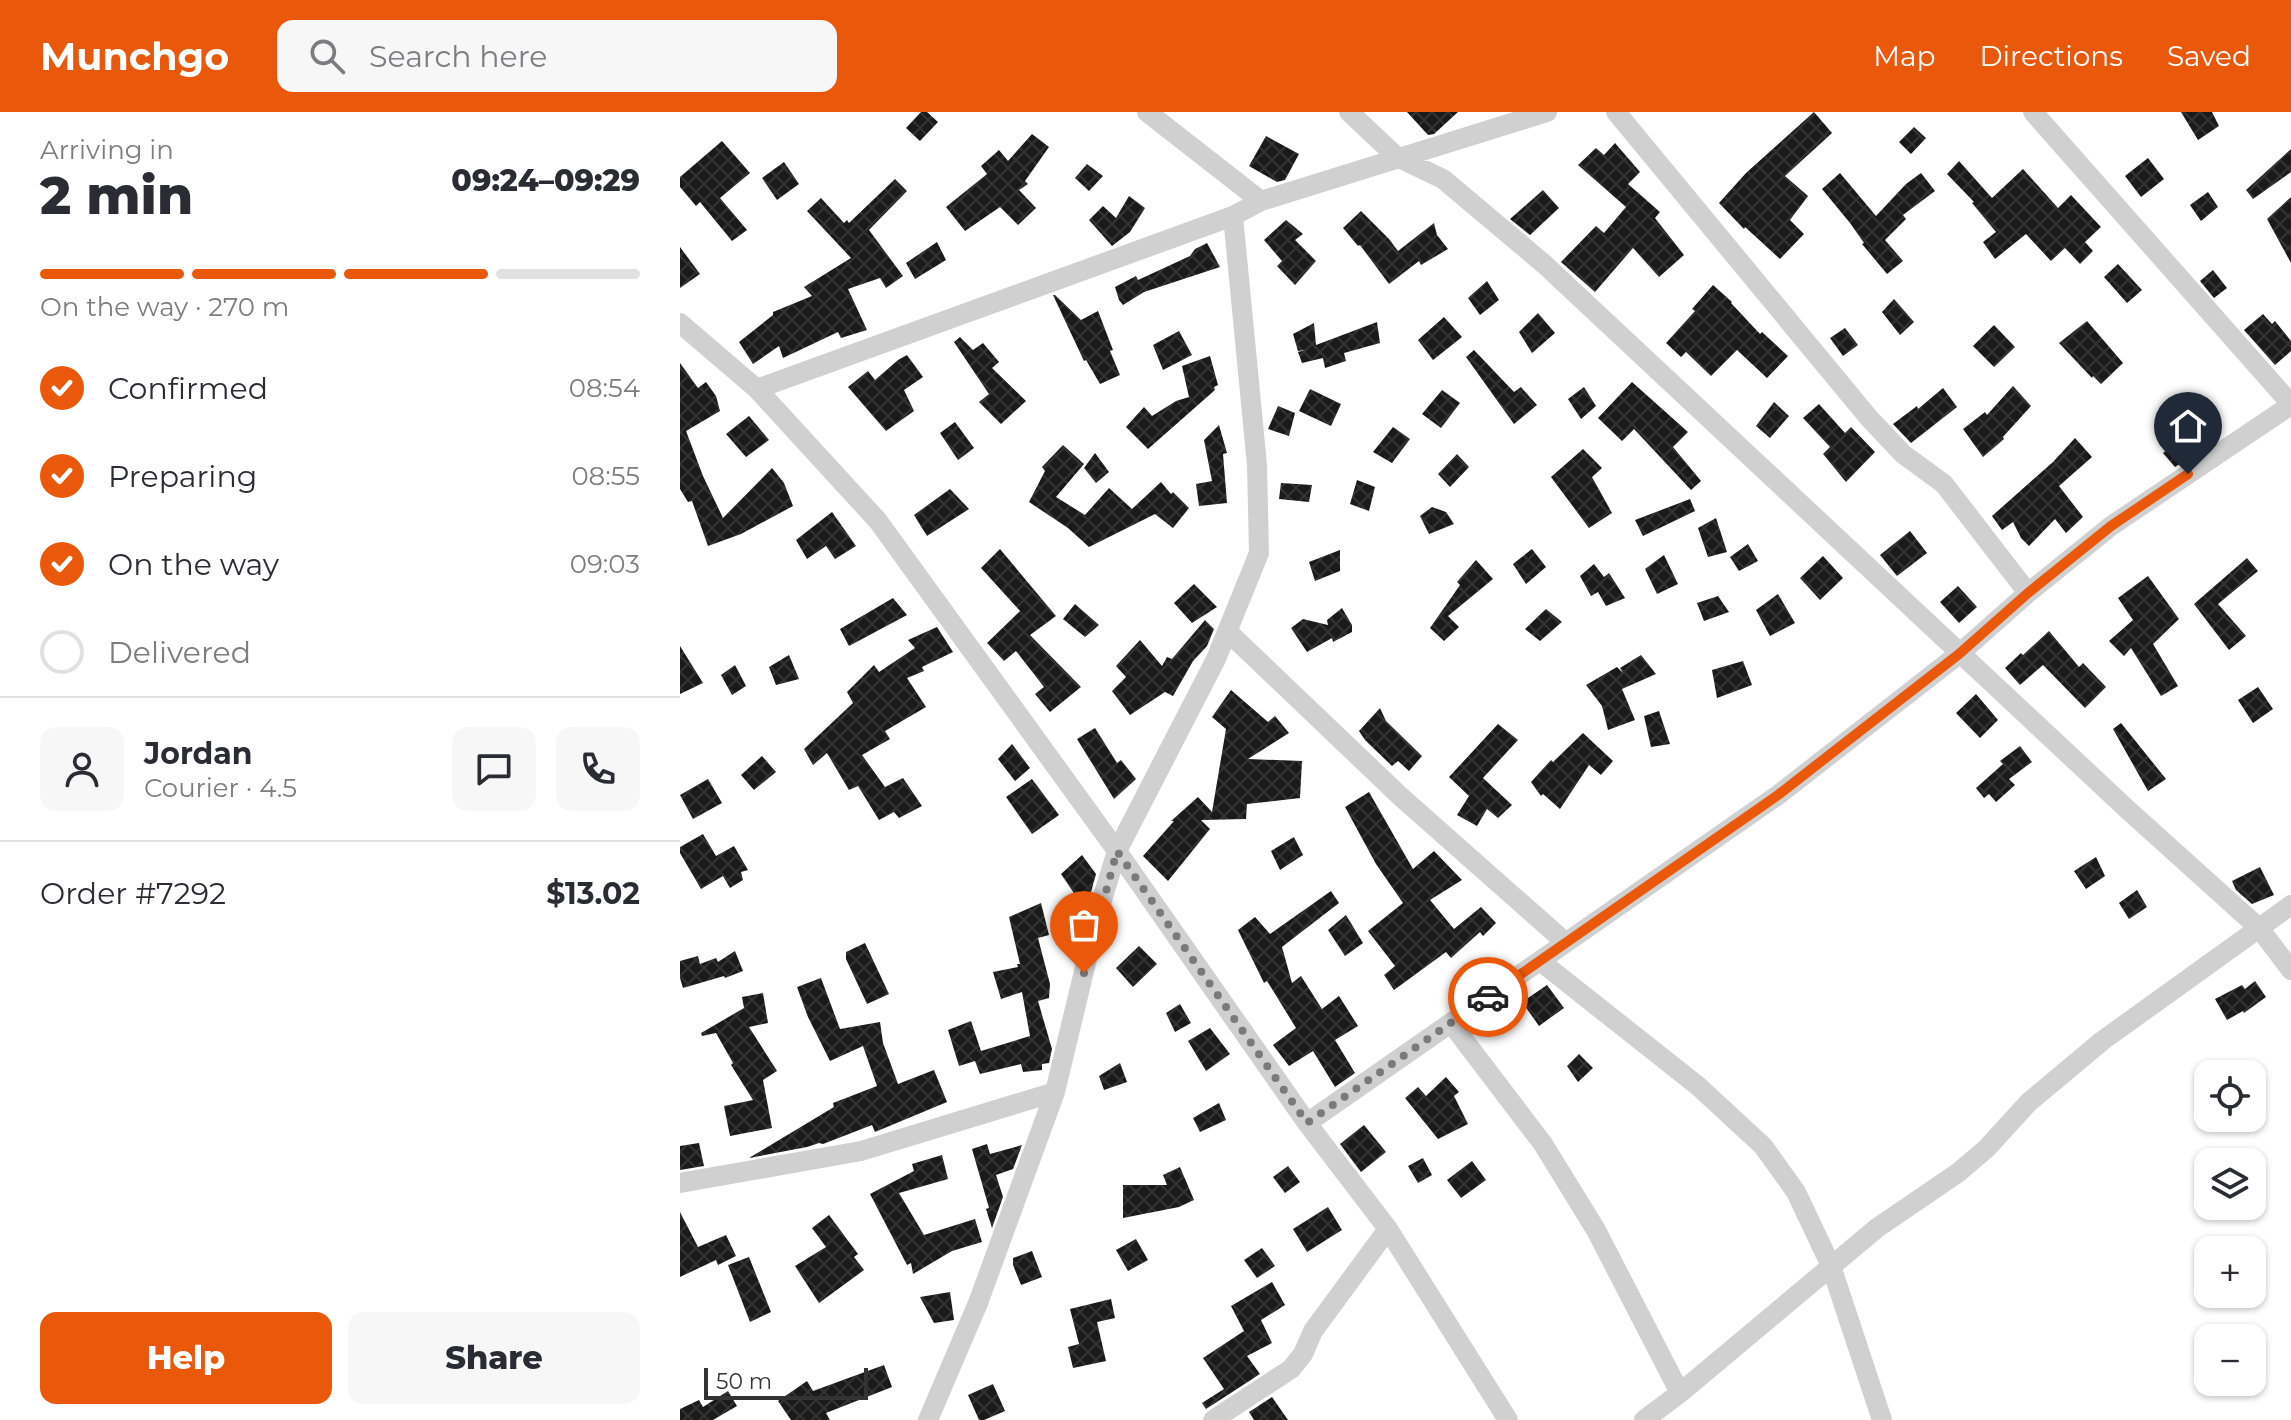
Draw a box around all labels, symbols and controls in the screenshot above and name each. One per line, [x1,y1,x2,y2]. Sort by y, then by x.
search box [277,20,837,92]
text: Munchgo [40,33,229,80]
icon: search [305,34,349,78]
text: Search here [369,38,547,75]
text: Map [1873,39,1935,73]
text: Directions [1979,39,2123,73]
text: Saved [2167,39,2251,73]
text: Arriving in [40,134,174,166]
text: 09:24–09:29 [451,162,640,199]
text: 2 min [40,164,193,227]
text: On the way · 270 m [40,291,289,323]
icon: check [40,366,84,410]
text: Confirmed [108,370,268,407]
text: 08:54 [569,372,640,404]
pin [2154,392,2222,474]
icon: home [2166,404,2210,448]
icon: check [40,454,84,498]
text: Preparing [108,458,257,495]
text: 08:55 [571,460,640,492]
icon: check [40,542,84,586]
text: On the way [108,546,279,583]
text: 09:03 [570,548,640,580]
text: Delivered [108,634,251,671]
button: person [40,727,124,811]
button: chat [452,727,536,811]
button: phone [556,727,640,811]
text: Jordan [144,735,253,772]
text: Courier · 4.5 [144,772,297,804]
text: Order #7292 [40,875,226,912]
text: $13.02 [546,875,640,912]
pin [1050,891,1118,973]
icon: bag [1062,903,1106,947]
courier [1448,957,1528,1037]
icon: car [1466,975,1510,1019]
map controls [2194,1060,2266,1396]
button: locate [2194,1060,2266,1132]
button: layers [2194,1148,2266,1220]
button: + [2194,1236,2266,1308]
button: Help [40,1312,332,1404]
button: Share [348,1312,640,1404]
button: − [2194,1324,2266,1396]
scale bar [704,1364,868,1400]
text: 50 m [716,1368,772,1395]

